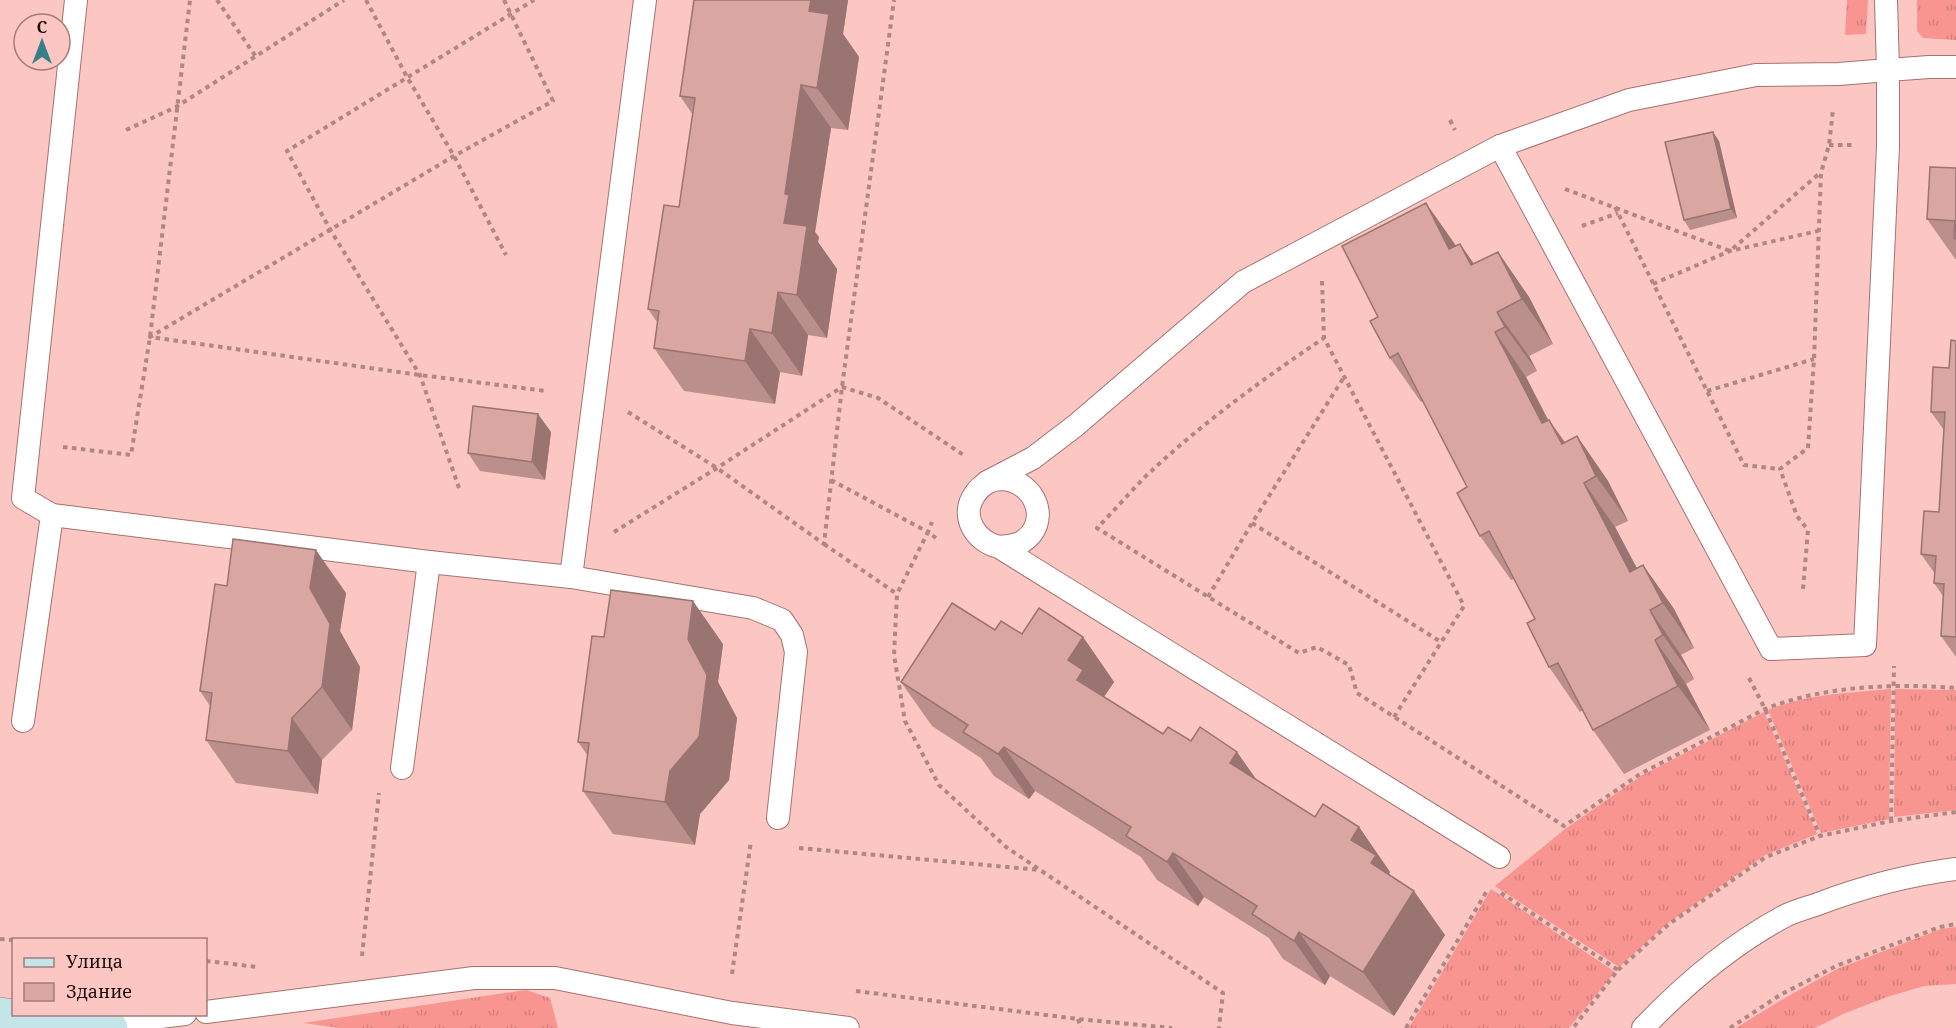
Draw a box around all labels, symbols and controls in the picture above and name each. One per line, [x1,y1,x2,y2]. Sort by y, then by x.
north arrow [12,12,72,72]
text: С [37,16,47,38]
legend [12,938,207,1016]
text: Улица [66,949,123,973]
text: Здание [66,979,132,1003]

